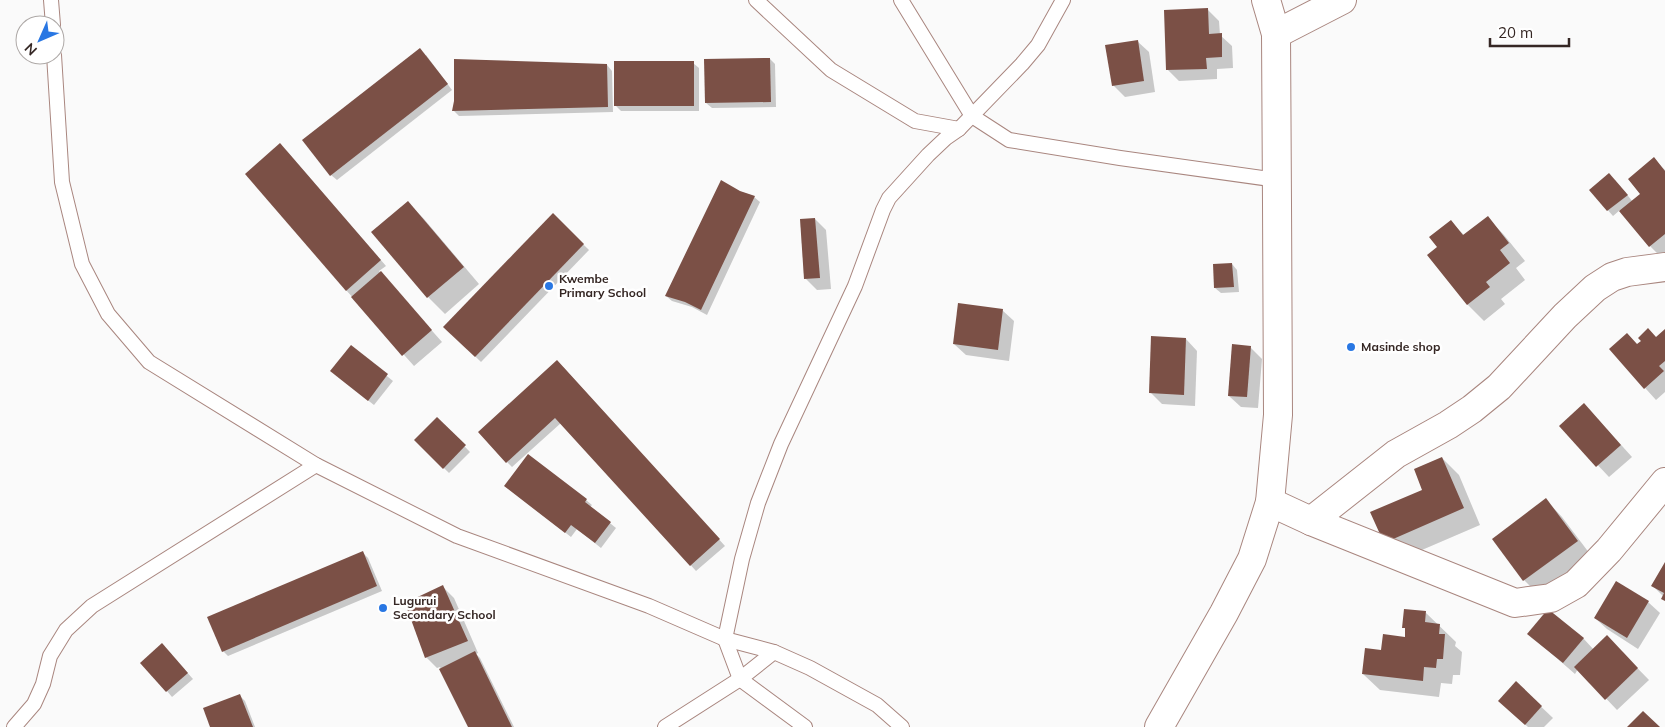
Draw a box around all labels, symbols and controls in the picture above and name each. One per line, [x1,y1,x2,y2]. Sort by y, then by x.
north arrow [15,15,65,65]
scale bar [1490,15,1569,47]
text: 20 m [1498,23,1533,42]
text: N [21,39,41,59]
place label: Kwembe Primary School [559,271,646,300]
marker: Kwembe Primary School [543,280,555,292]
place label: Masinde shop [1361,339,1440,354]
marker: Masinde shop [1345,341,1357,353]
place label: Lugurui Secondary School [393,593,496,622]
marker: Lugurui Secondary School [377,602,389,614]

